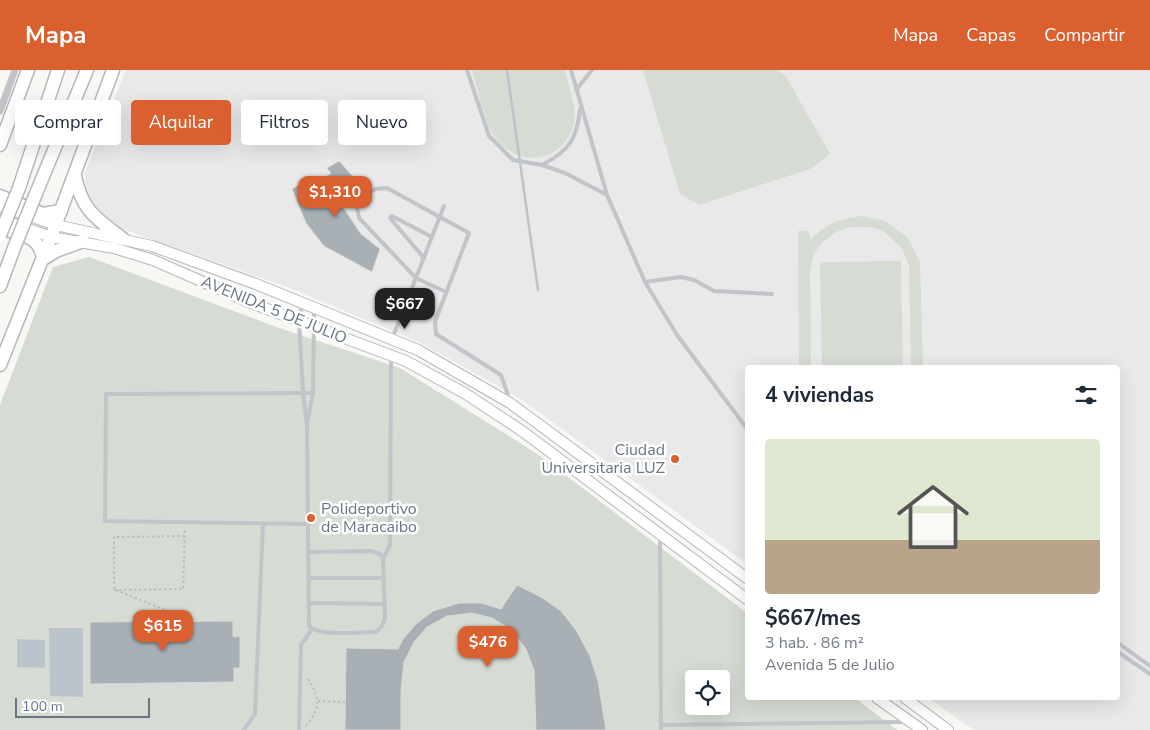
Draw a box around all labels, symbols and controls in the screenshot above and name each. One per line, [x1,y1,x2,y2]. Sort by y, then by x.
text: Mapa [25,19,87,51]
text: Mapa [893,23,938,47]
text: Capas [966,23,1016,47]
text: Compartir [1044,23,1125,47]
chip: Comprar [15,100,121,145]
chip: Alquilar [131,100,231,145]
chip: Filtros [241,100,328,145]
chip: Nuevo [338,100,426,145]
pin: $1,310 [294,176,376,218]
text: $1,310 [309,181,361,203]
street label: AVENIDA 5 DE JULIO [198,271,350,349]
pin: $667 [375,288,435,330]
text: $667 [386,293,424,315]
text: 4 viviendas [765,381,874,409]
icon: filters [1072,381,1100,409]
place label: Ciudad Universitaria LUZ [541,439,666,479]
marker: Ciudad Universitaria LUZ [669,453,681,465]
icon: home [888,472,978,562]
place label: Polideportivo de Maracaibo [321,498,417,538]
marker: Polideportivo de Maracaibo [305,512,317,524]
text: $667/mes [765,604,861,632]
pin: $615 [133,610,193,652]
text: $615 [144,615,182,637]
pin: $476 [458,626,518,668]
text: $476 [469,631,507,653]
text: 3 hab. · 86 m² [765,632,864,654]
text: Avenida 5 de Julio [765,654,895,676]
map controls [685,670,730,715]
button: locate [685,670,730,715]
scale bar [15,695,150,718]
text: 100 m [22,697,63,716]

